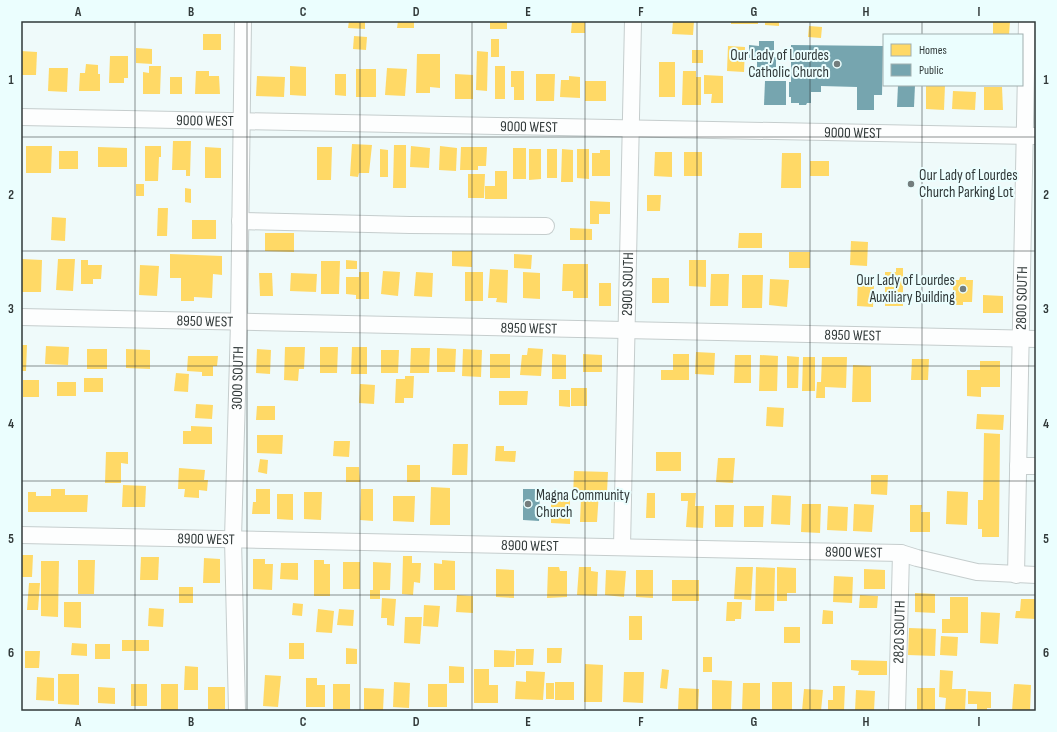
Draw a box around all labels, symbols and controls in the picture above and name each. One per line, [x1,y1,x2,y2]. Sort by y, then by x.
text: A [74,4,82,20]
text: B [188,4,194,20]
text: C [300,4,307,20]
text: D [413,4,420,20]
text: E [525,4,531,20]
text: F [638,4,644,20]
text: G [751,4,758,20]
text: H [863,4,870,20]
text: I [978,4,981,20]
legend [883,34,1023,86]
text: Homes [919,43,947,58]
place label: Our Lady of Lourdes Catholic Church [730,46,829,82]
marker: Our Lady of Lourdes Catholic Church [832,59,842,69]
text: Public [919,63,944,78]
text: 1 [8,72,14,88]
text: 1 [1043,72,1049,88]
street label: 9000 WEST [176,111,234,131]
street label: 9000 WEST [500,117,558,137]
street label: 9000 WEST [824,123,882,143]
place label: Our Lady of Lourdes Church Parking Lot [919,166,1018,202]
marker: Our Lady of Lourdes Church Parking Lot [906,179,916,189]
text: 2 [8,187,14,203]
text: 2 [1043,187,1049,203]
street label: 2900 SOUTH [618,252,638,316]
street label: 2800 SOUTH [1012,266,1032,330]
place label: Our Lady of Lourdes Auxiliary Building [856,271,955,307]
marker: Our Lady of Lourdes Auxiliary Building [958,284,968,294]
text: 3 [8,301,14,317]
text: 3 [1043,301,1049,317]
street label: 8950 WEST [176,311,234,332]
street label: 8950 WEST [500,318,557,339]
street label: 8950 WEST [824,325,881,346]
street label: 3000 SOUTH [228,346,248,410]
text: 4 [8,416,14,432]
text: 4 [1043,416,1049,432]
place label: Magna Community Church [536,486,630,522]
marker: Magna Community Church [523,499,533,509]
street label: 8900 WEST [177,529,235,549]
text: 5 [8,531,14,547]
text: 5 [1043,531,1049,547]
street label: 8900 WEST [501,536,559,556]
street label: 8900 WEST [825,542,883,563]
street label: 2820 SOUTH [889,600,910,664]
text: 6 [8,645,14,661]
text: 6 [1043,645,1049,661]
text: A [74,714,82,730]
text: B [188,714,194,730]
text: C [300,714,307,730]
text: D [413,714,420,730]
text: E [525,714,531,730]
text: F [638,714,644,730]
text: G [751,714,758,730]
text: H [863,714,870,730]
text: I [978,714,981,730]

